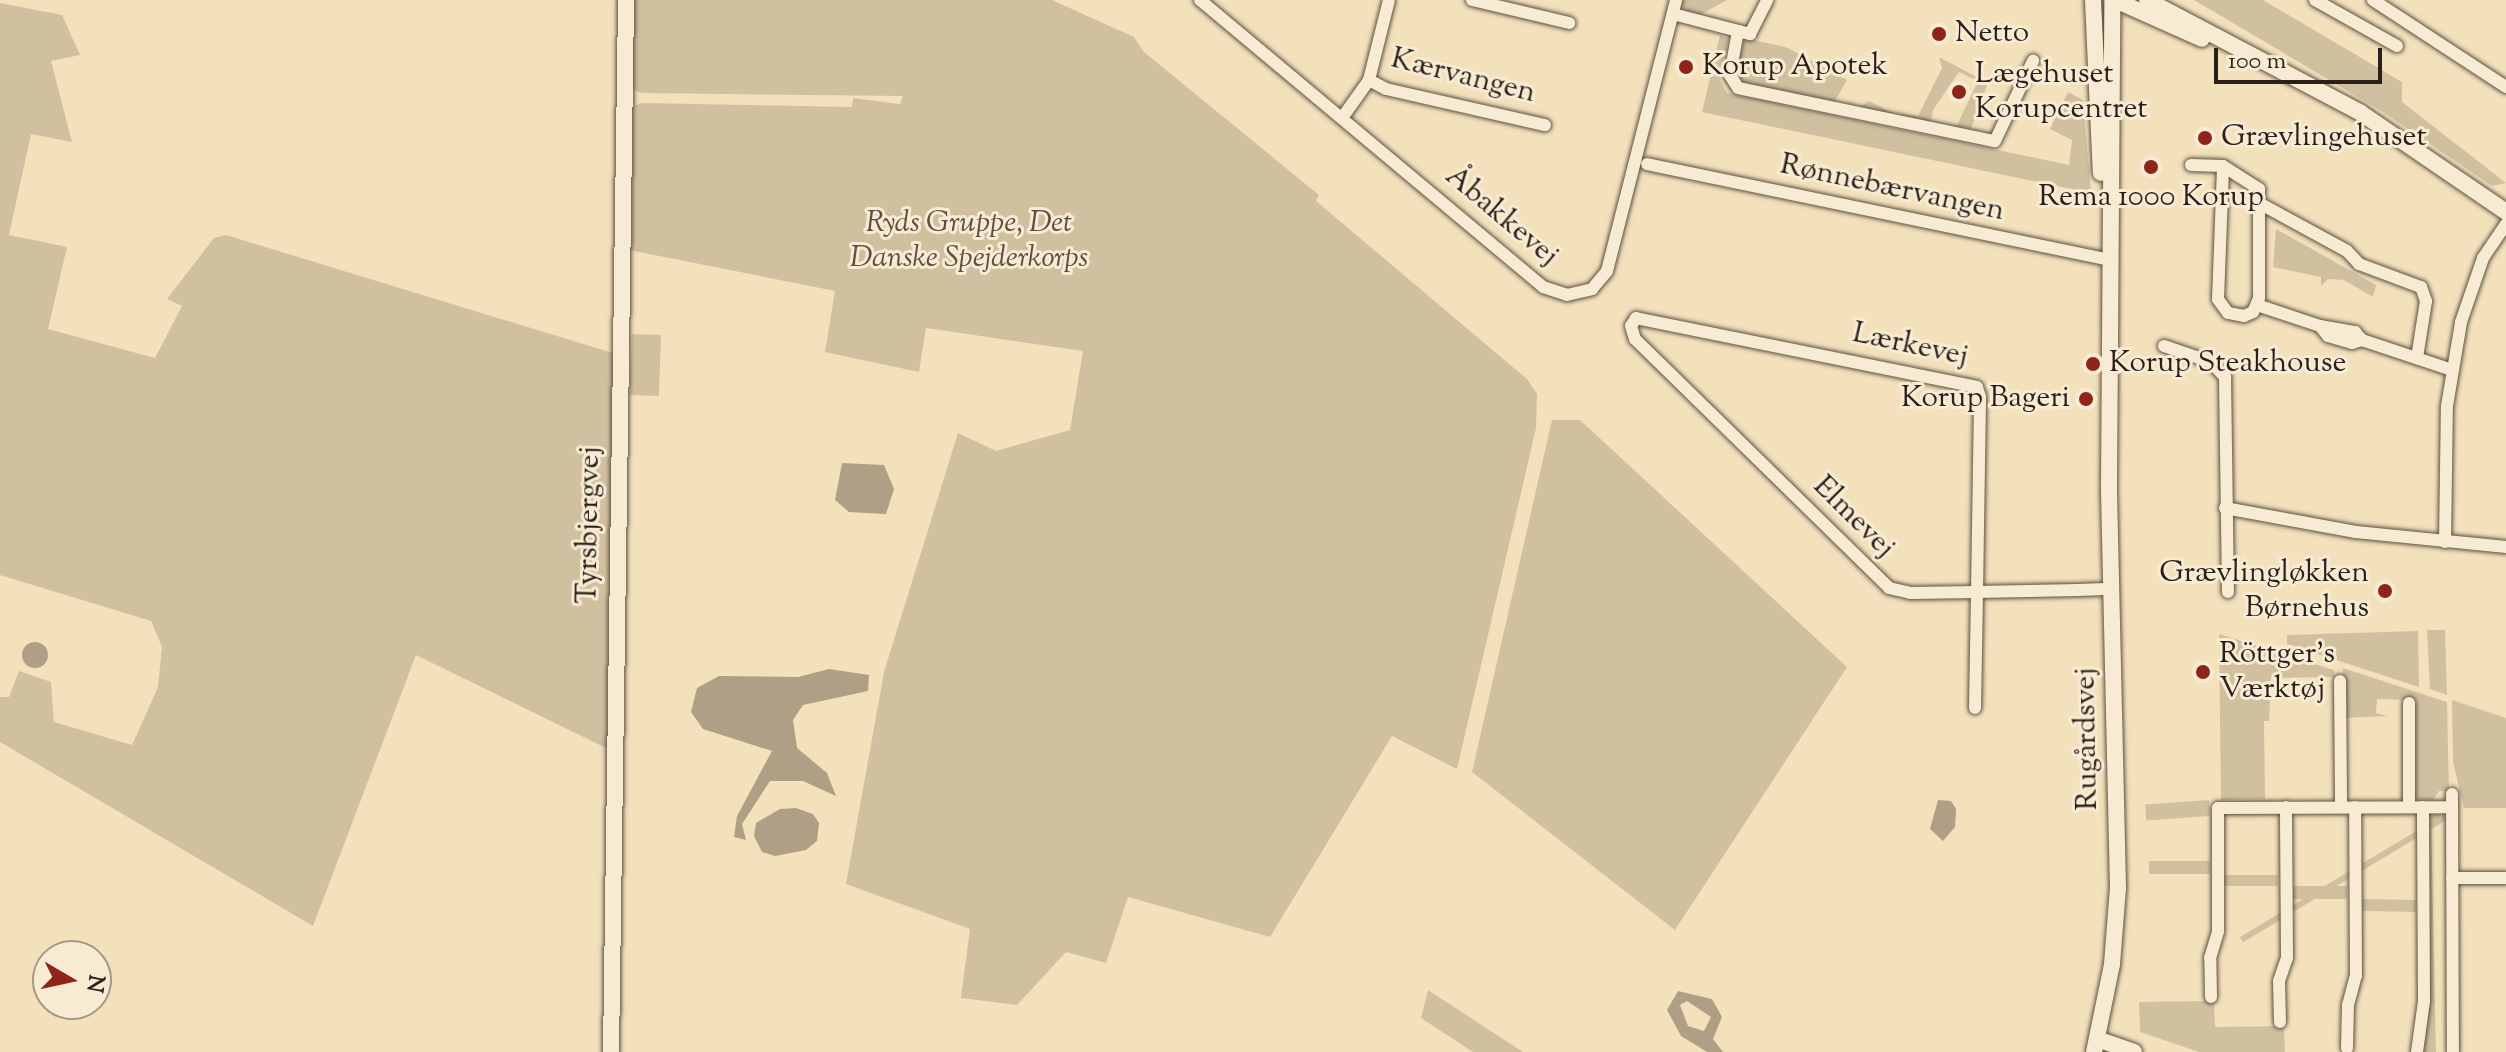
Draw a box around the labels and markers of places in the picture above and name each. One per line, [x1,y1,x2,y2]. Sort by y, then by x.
place label: Netto [1955,16,2029,52]
marker: Netto [1930,25,1948,43]
place label: Korup Apotek [1702,49,1888,85]
place label: Lægehuset Korupcentret [1975,57,2148,128]
marker: Korup Apotek [1677,58,1695,76]
marker: Lægehuset Korupcentret [1950,83,1968,101]
place label: Grævlingehuset [2221,120,2427,156]
marker: Grævlingehuset [2196,129,2214,147]
marker: Rema 1000 Korup [2142,158,2160,176]
place label: Rema 1000 Korup [2038,180,2264,216]
place label: Korup Steakhouse [2109,346,2346,382]
marker: Korup Steakhouse [2084,355,2102,373]
place label: Korup Bageri [1901,381,2070,417]
marker: Korup Bageri [2077,390,2095,408]
place label: Grævlingløkken Børnehus [2159,556,2369,626]
marker: Grævlingløkken Børnehus [2376,582,2394,600]
place label: Röttger's Værktøj [2219,637,2335,708]
marker: Röttger's Værktøj [2194,663,2212,681]

